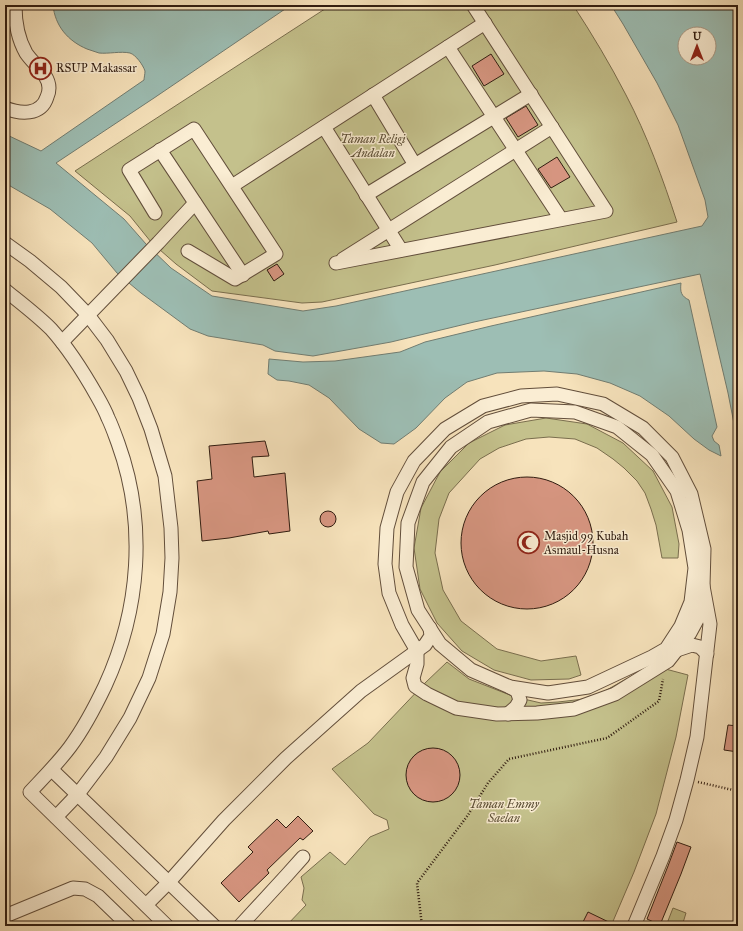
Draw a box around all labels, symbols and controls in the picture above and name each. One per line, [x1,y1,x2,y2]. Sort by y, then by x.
north arrow [677,26,717,66]
text: U [693,30,702,43]
hospital icon: RSUP Makassar [27,55,53,81]
place label: RSUP Makassar [56,61,137,75]
park label: Taman Religi Andalan [341,132,406,160]
place label: Masjid 99 Kubah Asmaul-Husna [543,529,629,557]
mosque icon: Masjid 99 Kubah Asmaul-Husna [515,530,541,556]
park label: Taman Emmy Saelan [469,797,539,825]

